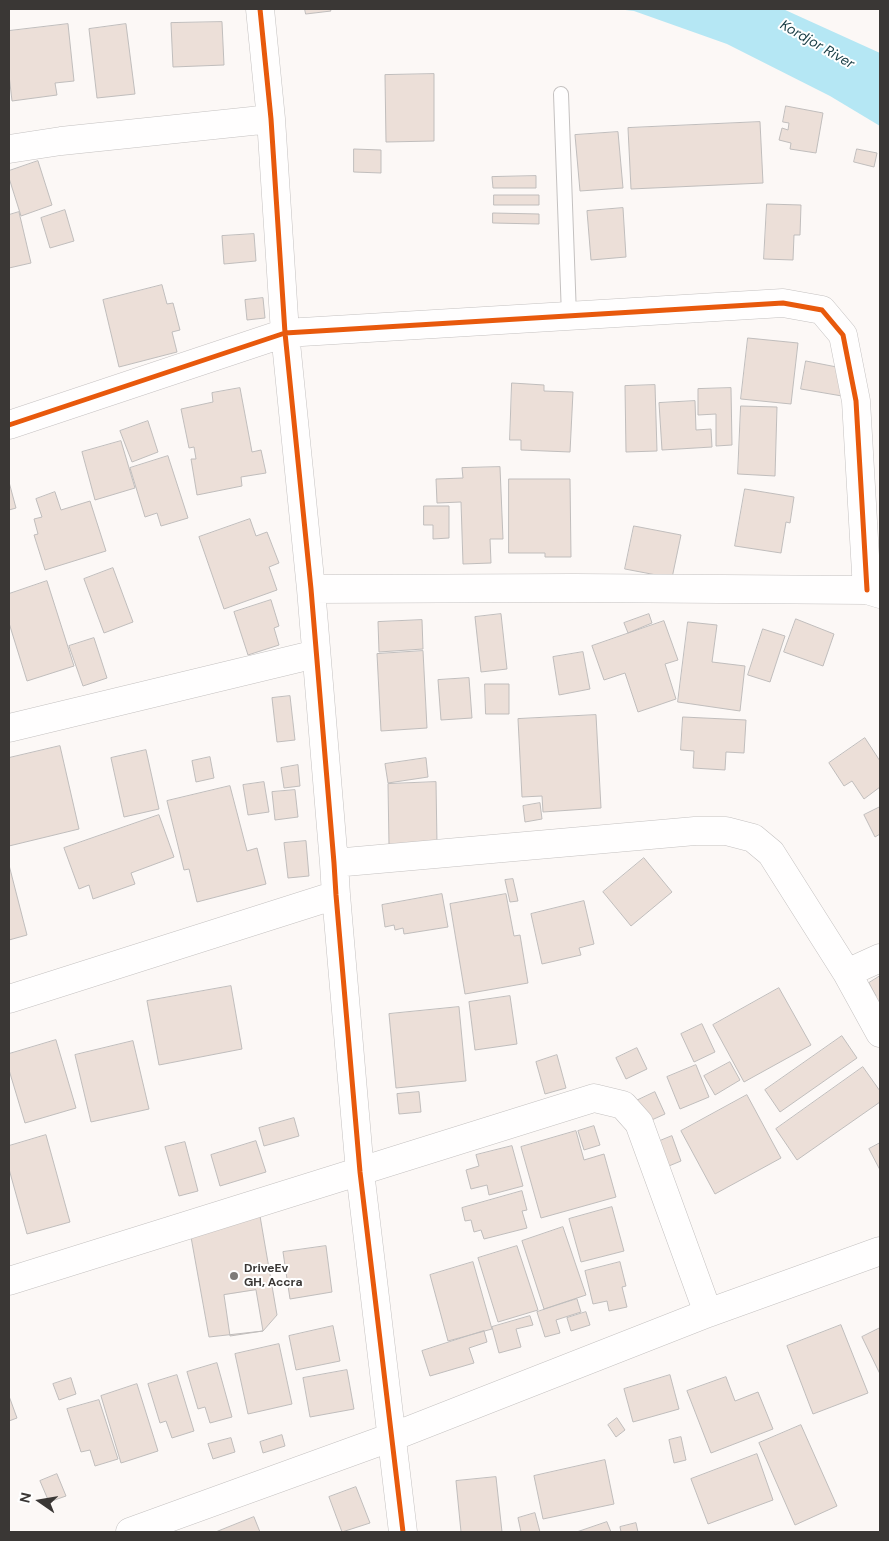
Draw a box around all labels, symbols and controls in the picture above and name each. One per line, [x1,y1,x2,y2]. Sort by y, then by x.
water label: Kordjor River [777,17,857,73]
place label: DriveEv GH, Accra [244,1262,302,1290]
marker: DriveEv GH, Accra [228,1270,240,1282]
north arrow [15,1476,65,1526]
text: N [15,1491,35,1505]

